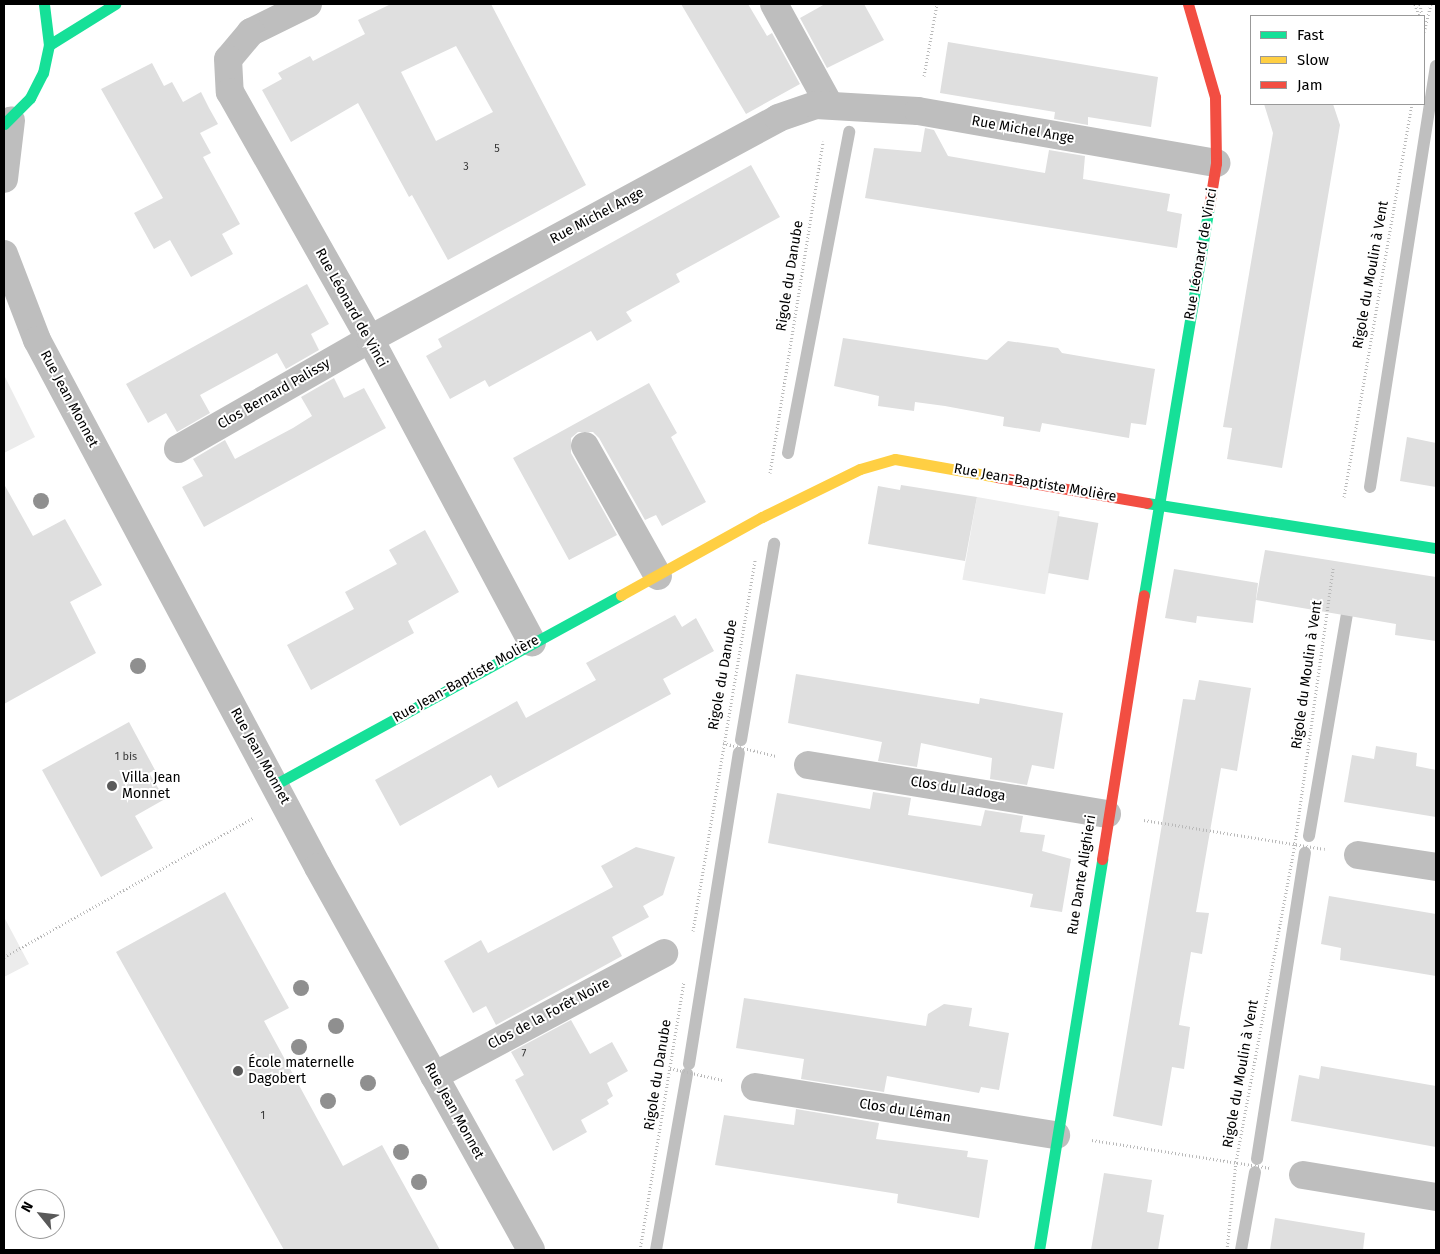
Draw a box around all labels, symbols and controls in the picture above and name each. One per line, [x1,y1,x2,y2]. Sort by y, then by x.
legend [1250,15,1425,105]
text: Fast [1297,26,1324,44]
text: Slow [1297,51,1329,69]
text: Jam [1297,76,1323,94]
street label: Rue Michel Ange [970,113,1076,147]
house number: 5 [494,142,500,156]
house number: 3 [463,160,469,174]
street label: Rue Michel Ange [547,184,647,248]
street label: Rue Léonard de Vinci [1181,187,1221,321]
street label: Rigole du Moulin à Vent [1350,200,1392,350]
street label: Rigole du Danube [773,219,807,333]
street label: Rue Léonard de Vinci [311,246,391,370]
street label: Rue Jean Monnet [36,348,102,450]
street label: Clos Bernard Palissy [215,355,333,433]
street label: Rue Jean-Baptiste Molière [952,460,1118,506]
street label: Rigole du Moulin à Vent [1288,600,1326,750]
street label: Rigole du Danube [705,618,741,732]
street label: Rue Jean-Baptiste Molière [390,632,542,726]
street label: Rue Jean Monnet [227,705,293,807]
house number: 1 bis [115,750,137,764]
place label: Villa Jean Monnet [122,770,181,802]
street label: Clos du Ladoga [909,773,1007,805]
marker: Villa Jean Monnet [106,780,118,792]
street label: Rue Dante Alighieri [1064,814,1100,936]
street label: Clos de la Forêt Noire [485,975,613,1053]
street label: Rigole du Moulin à Vent [1220,999,1262,1149]
street label: Rigole du Danube [641,1018,675,1132]
house number: 7 [522,1047,526,1061]
place label: École maternelle Dagobert [248,1055,354,1088]
street label: Rue Jean Monnet [421,1060,487,1162]
marker: École maternelle Dagobert [232,1065,244,1077]
street label: Clos du Léman [858,1095,952,1127]
house number: 1 [261,1109,265,1123]
north arrow [15,1189,65,1239]
text: N [18,1199,37,1215]

